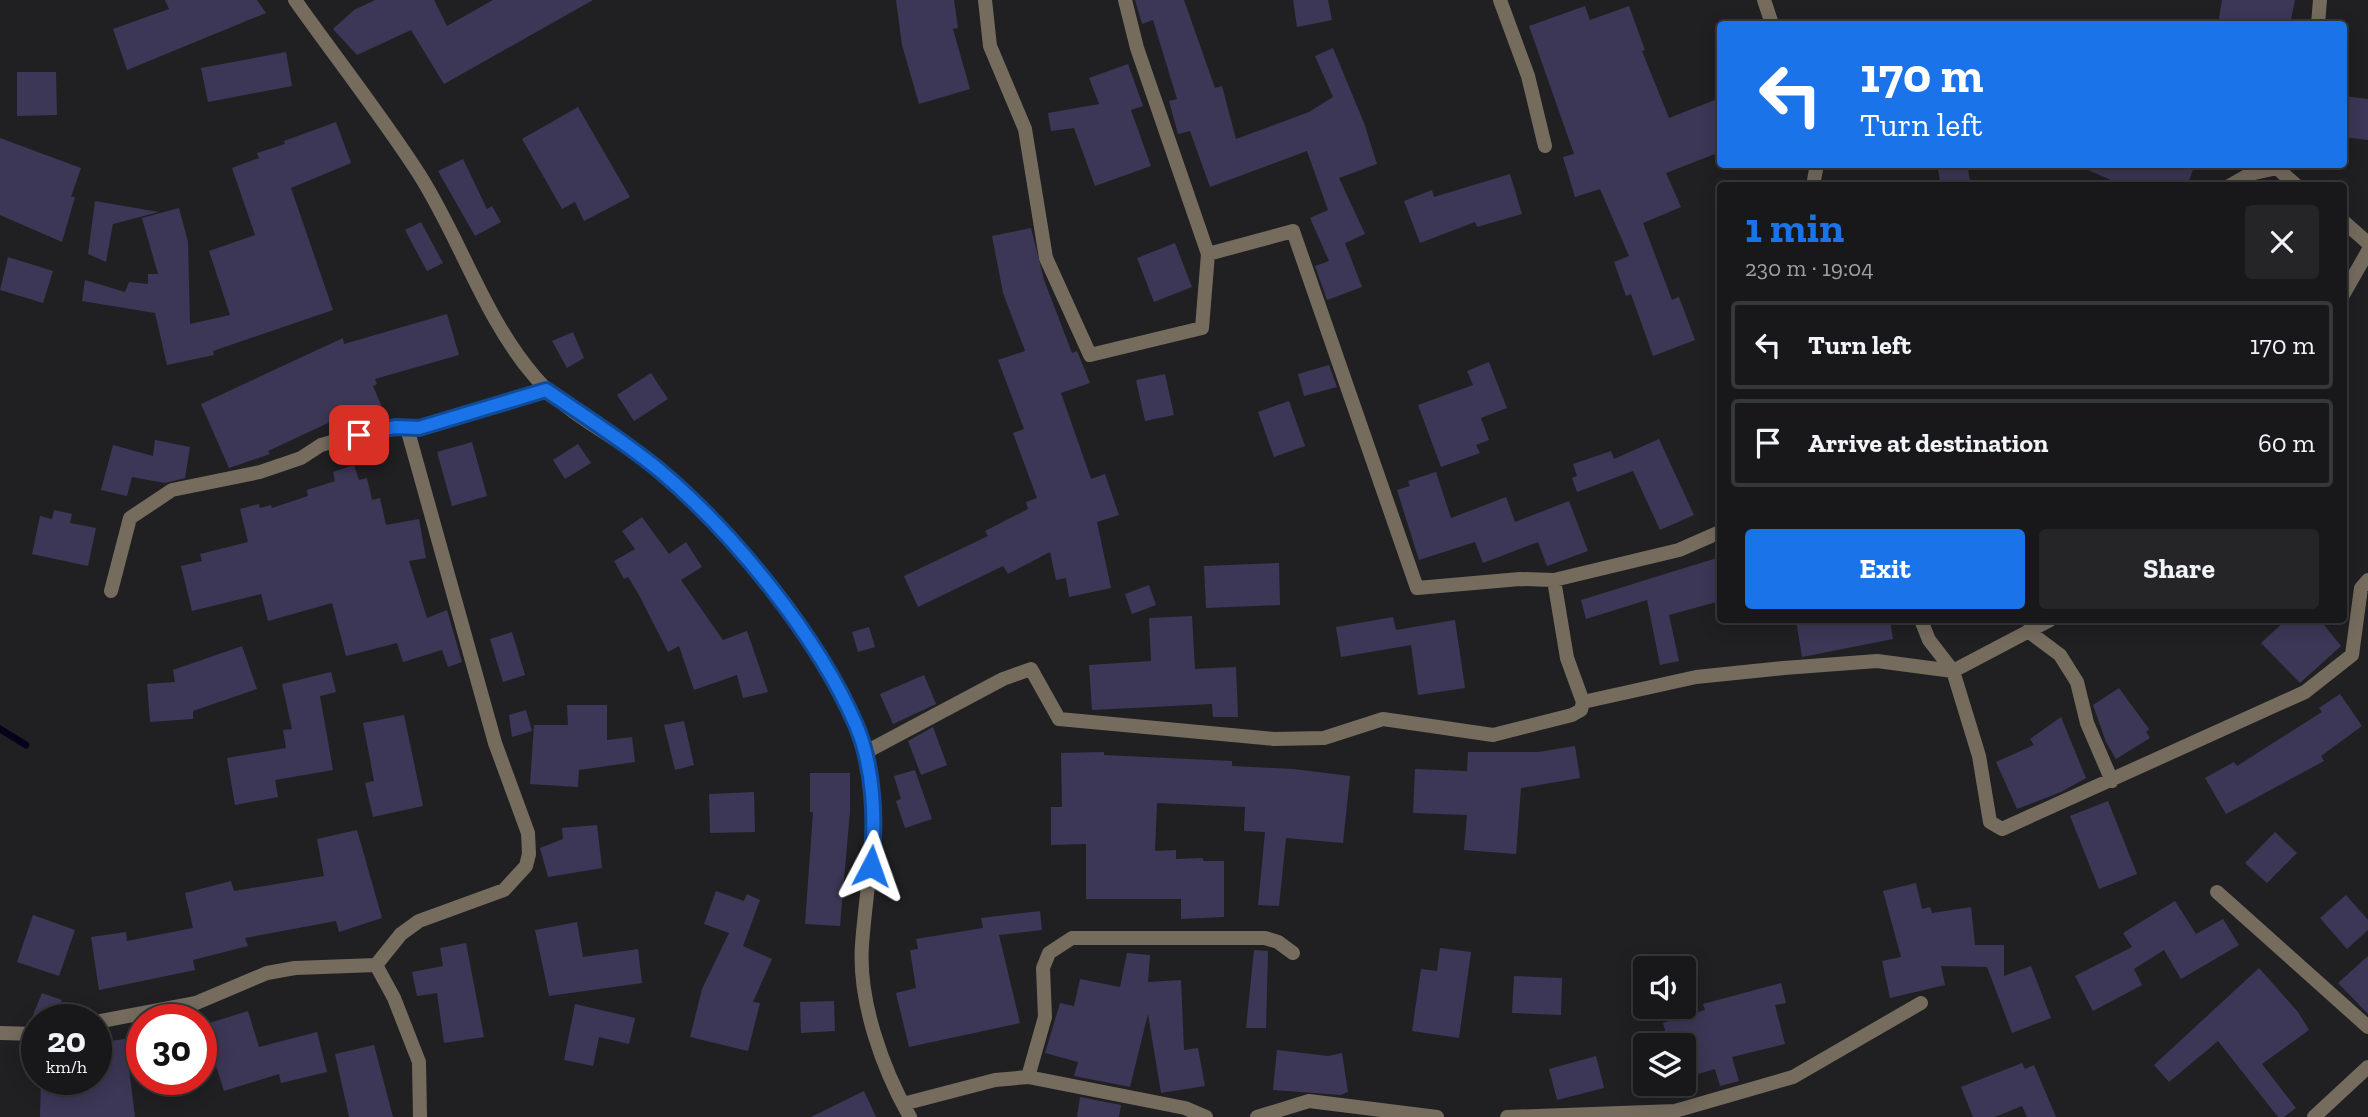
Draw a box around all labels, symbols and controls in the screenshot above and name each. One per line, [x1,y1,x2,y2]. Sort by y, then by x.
text: 170 m [1860,46,1983,105]
icon: left [1745,49,1836,140]
text: Turn left [1860,106,1982,144]
text: 1 min [1745,202,1844,253]
button: close [2245,205,2319,279]
text: 230 m · 19:04 [1745,254,1874,282]
icon: left [1749,326,1787,364]
text: Turn left [1808,329,1911,361]
text: 170 m [2250,329,2315,361]
pin [329,405,389,465]
icon: arrive [340,416,378,454]
icon: arrive [1749,424,1787,462]
text: Arrive at destination [1808,427,2048,459]
text: 60 m [2258,427,2315,459]
button: Exit [1745,529,2025,609]
button: Share [2039,529,2319,609]
position arrow [834,829,908,903]
map controls [1633,956,1696,1096]
button: sound [1633,956,1696,1019]
speed limit sign: 30 [126,1004,217,1095]
text: 20 [47,1019,86,1061]
button: layers [1633,1033,1696,1096]
text: km/h [46,1056,87,1078]

